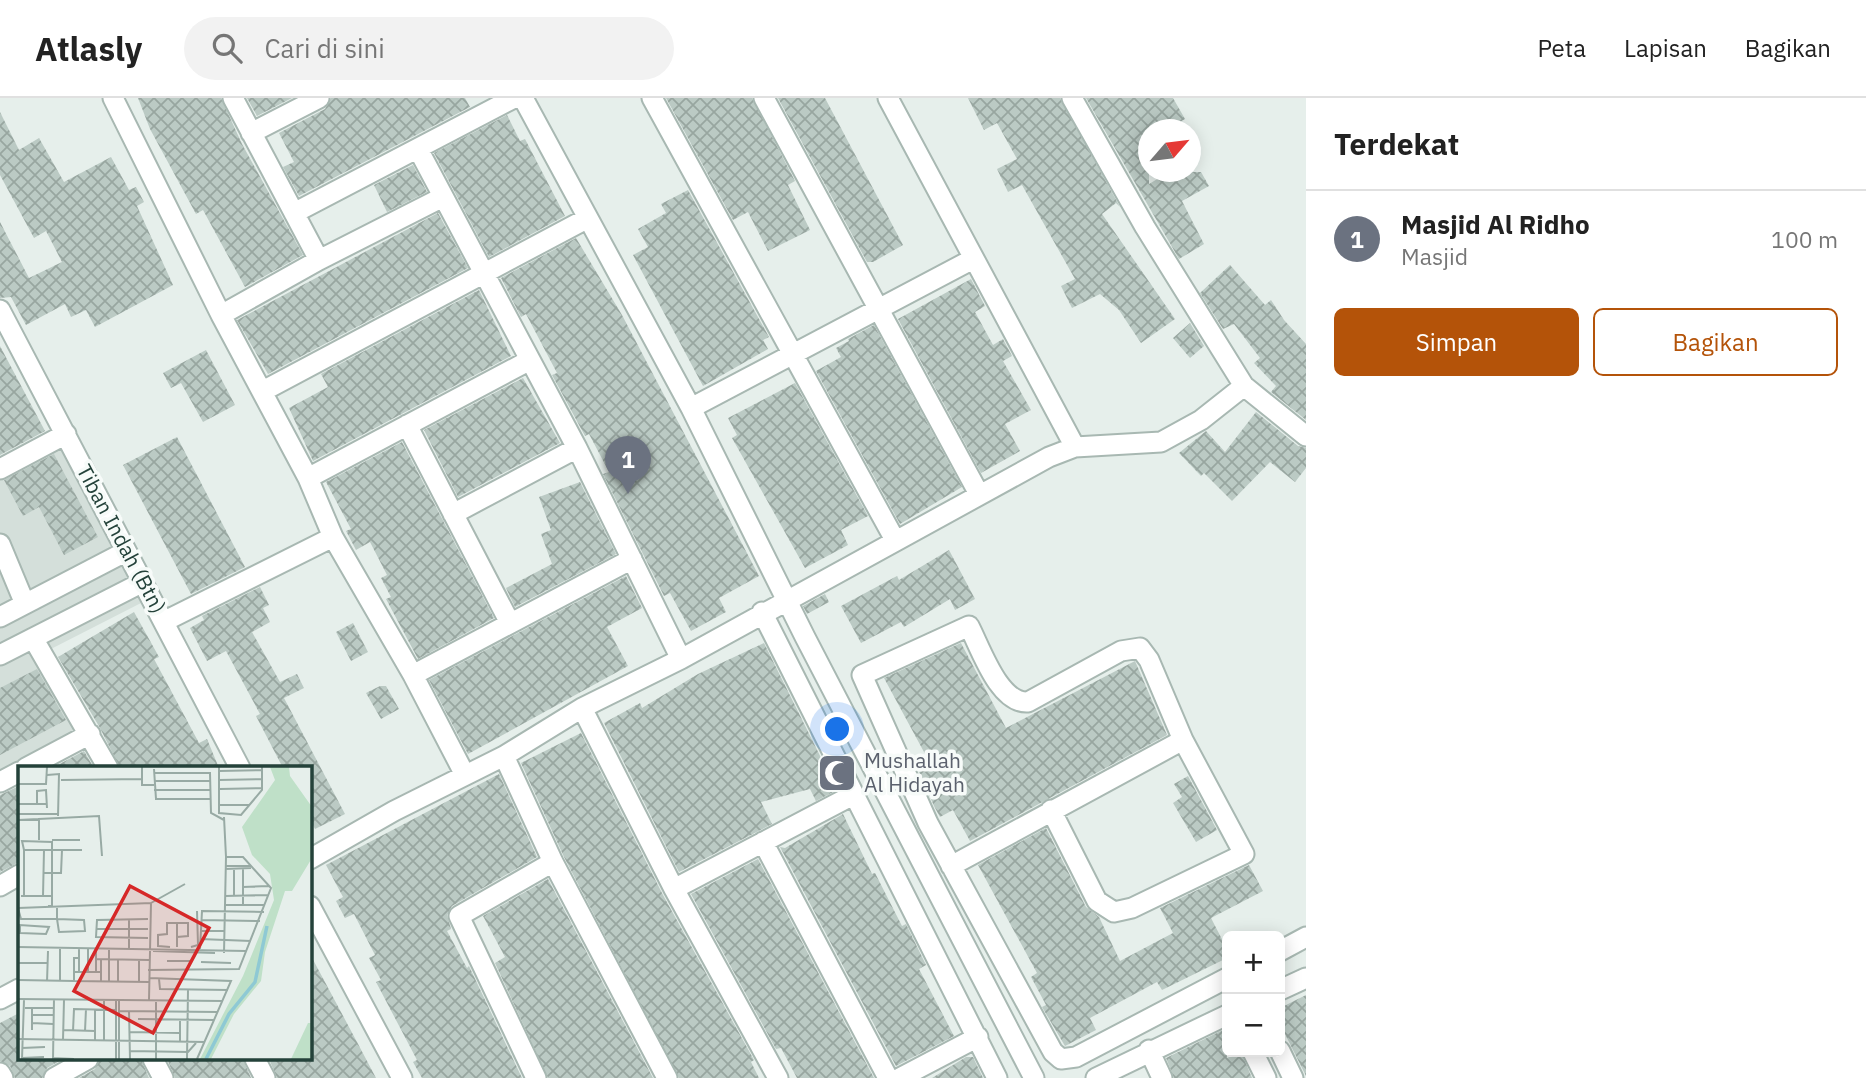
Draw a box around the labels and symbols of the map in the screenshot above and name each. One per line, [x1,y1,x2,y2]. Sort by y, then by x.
north arrow [1138,119,1201,182]
pin: 1 [605,436,651,494]
street label: Tiban Indah (Btn) [71,459,173,618]
your location [820,712,854,746]
place label: Mushallah Al Hidayah [864,746,965,798]
mosque icon: Mushallah Al Hidayah [816,752,858,794]
inset map [18,766,312,1060]

